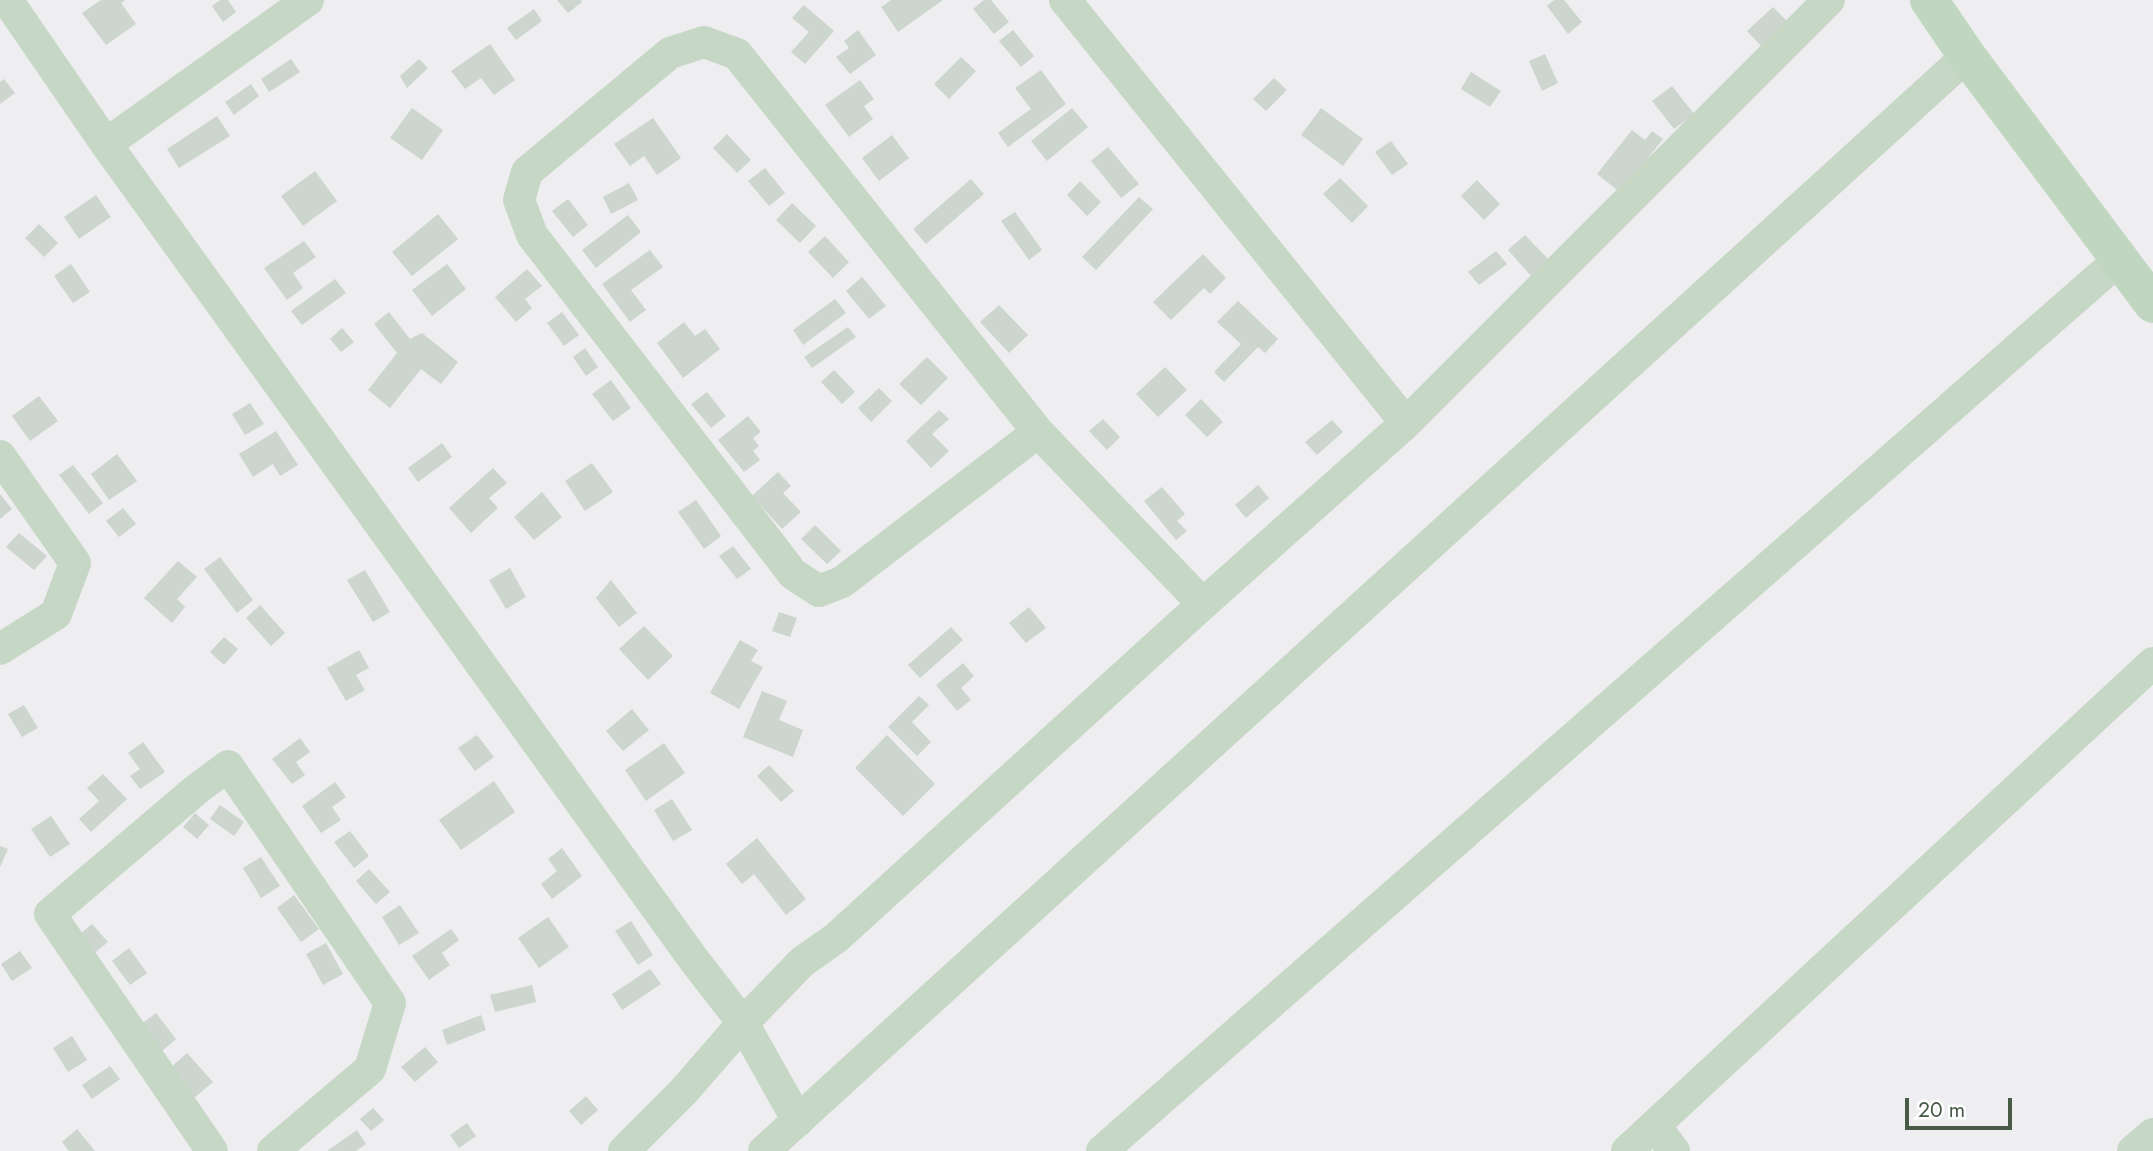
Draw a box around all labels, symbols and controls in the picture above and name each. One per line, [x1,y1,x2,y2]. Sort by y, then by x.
scale bar [1908,1084,2015,1128]
text: 20 m [1918,1095,1965,1125]

